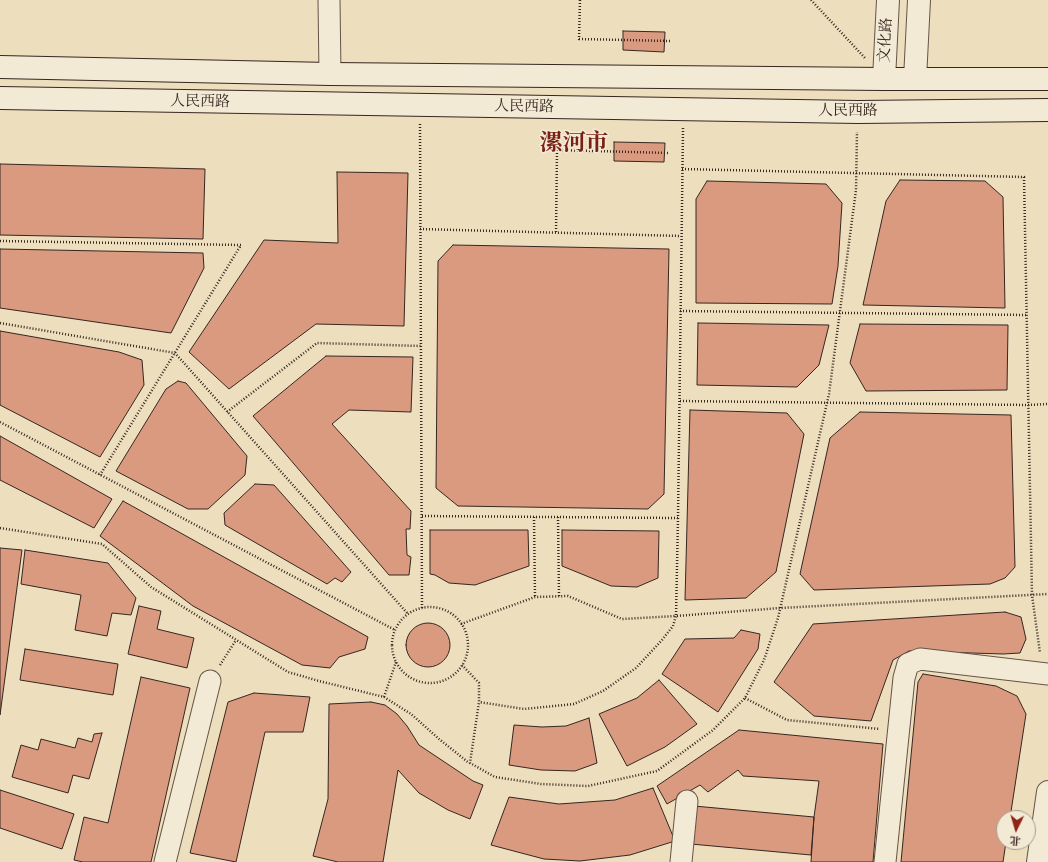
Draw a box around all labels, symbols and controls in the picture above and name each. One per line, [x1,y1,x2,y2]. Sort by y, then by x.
street label: 文化路 [876,17,896,63]
street label: 人民西路 [170,92,230,112]
street label: 人民西路 [494,97,554,117]
street label: 人民西路 [818,102,878,120]
district label: 漯河市 [540,130,608,158]
north arrow [996,810,1036,850]
text: 北 [1009,833,1021,849]

